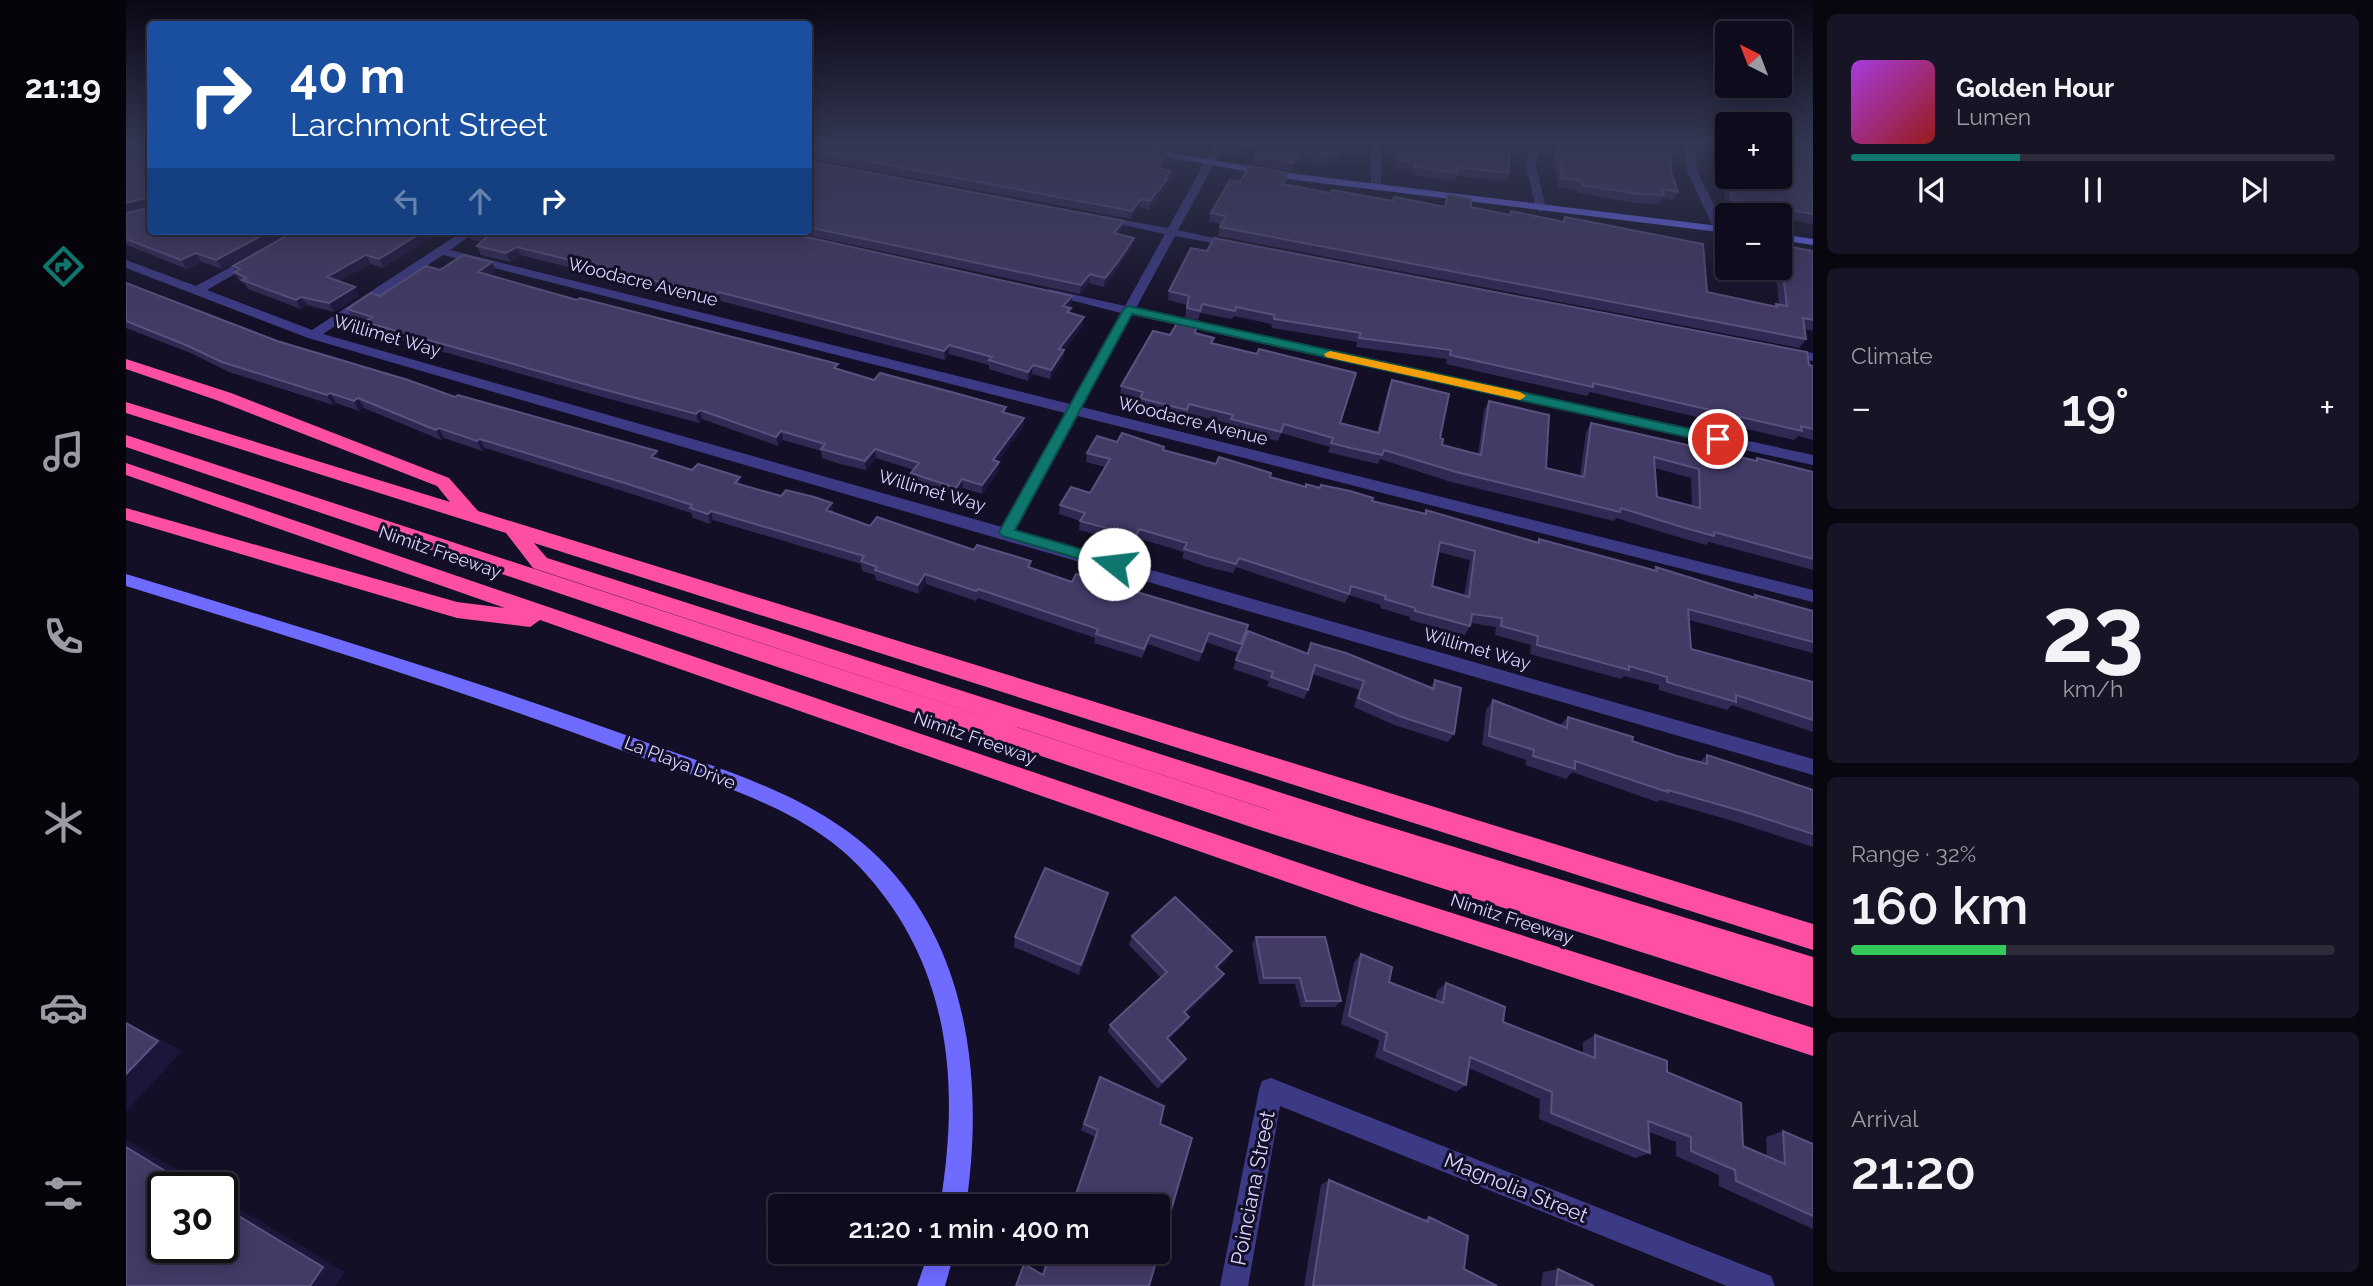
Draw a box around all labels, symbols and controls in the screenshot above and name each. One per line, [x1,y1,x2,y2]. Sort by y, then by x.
north arrow [1715,21,1792,98]
map controls [1715,21,1792,280]
text: 40 m [290,47,405,104]
icon: right [175,49,266,140]
text: 21:19 [25,68,101,105]
text: Golden Hour [1956,73,2114,103]
text: Lumen [1956,103,2031,130]
text: Larchmont Street [290,106,548,143]
button: + [1715,112,1792,189]
icon: previous [1913,171,1951,209]
icon: pause [2074,171,2112,209]
icon: next [2235,171,2273,209]
icon: left [388,182,426,220]
icon: ahead [461,182,499,220]
icon: right [534,182,572,220]
button: − [1715,203,1792,280]
icon: directions [39,242,88,291]
street label: Woodacre Avenue [566,253,721,310]
street label: Willimet Way [331,310,443,361]
text: Climate [1851,342,1933,369]
text: 19° [2061,377,2129,438]
text: − [1851,385,1871,430]
text: + [2319,385,2335,430]
street label: Woodacre Avenue [1116,392,1271,449]
pin [1688,409,1748,469]
icon: arrive [1699,420,1737,458]
icon: music [39,427,88,476]
street label: Willimet Way [876,465,988,516]
street label: Nimitz Freeway [376,521,504,582]
position arrow [1077,527,1151,601]
text: 23 [2042,576,2144,683]
icon: phone [39,612,88,661]
street label: Willimet Way [1421,623,1533,674]
text: km/h [2063,675,2123,702]
street label: Nimitz Freeway [911,707,1039,768]
street label: La Playa Drive [622,732,739,794]
icon: climate [39,798,88,847]
text: Range · 32% [1851,840,1976,867]
text: 160 km [1851,875,2029,936]
street label: Nimitz Freeway [1448,889,1577,948]
icon: car [39,983,88,1032]
text: Arrival [1851,1105,1918,1132]
street label: Poinciana Street [1225,1108,1280,1267]
text: 21:20 [1851,1140,1976,1201]
street label: Magnolia Street [1441,1147,1592,1228]
icon: filters [39,1169,88,1218]
speed limit sign: 30 [147,1172,238,1263]
text: 21:20 · 1 min · 400 m [848,1214,1090,1244]

